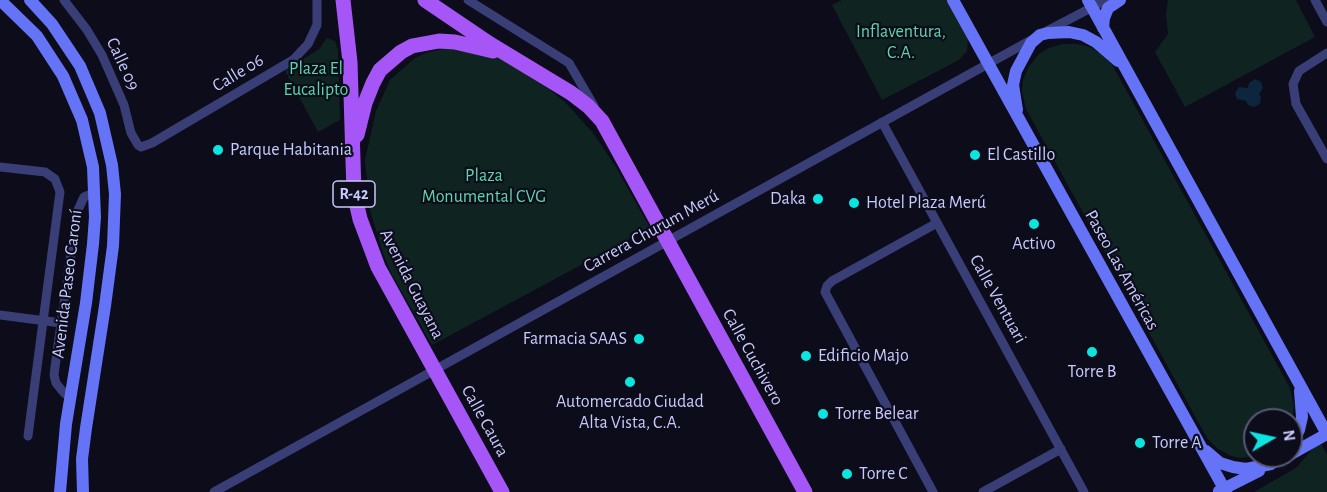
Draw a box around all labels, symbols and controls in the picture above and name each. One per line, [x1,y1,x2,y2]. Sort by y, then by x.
park label: Inflaventura, C.A. [856,21,946,63]
street label: Calle 09 [101,34,145,94]
street label: Calle 06 [209,49,267,97]
park label: Plaza El Eucalipto [284,58,348,100]
place label: Parque Habitania [230,139,352,161]
marker: Parque Habitania [211,143,225,157]
place label: El Castillo [987,144,1055,166]
marker: El Castillo [968,148,982,162]
park label: Plaza Monumental CVG [422,165,546,207]
road number: R-42 [333,181,375,207]
street label: Carrera Churum Merú [580,185,722,277]
place label: Daka [770,188,806,210]
marker: Daka [811,192,825,206]
place label: Hotel Plaza Merú [866,192,986,214]
marker: Hotel Plaza Merú [847,196,861,210]
street label: Paseo Las Américas [1080,206,1164,334]
street label: Avenida Paseo Caroní [47,208,87,360]
marker: Activo [1027,217,1041,231]
street label: Avenida Guayana [375,225,449,343]
place label: Activo [1012,233,1056,255]
street label: Calle Ventuari [965,251,1031,347]
street label: Calle Cuchivero [718,305,788,409]
place label: Farmacia SAAS [523,328,627,350]
marker: Farmacia SAAS [632,332,646,346]
place label: Edificio Majo [818,345,909,367]
marker: Torre B [1085,345,1099,359]
marker: Edificio Majo [799,349,813,363]
place label: Torre B [1068,361,1116,383]
marker: Automercado Ciudad Alta Vista, C.A. [623,375,637,389]
street label: Calle Caura [457,381,513,461]
place label: Automercado Ciudad Alta Vista, C.A. [556,391,704,434]
place label: Torre Belear [835,403,919,425]
marker: Torre Belear [816,407,830,421]
north arrow [1243,408,1303,468]
text: N [1280,429,1298,442]
place label: Torre A [1152,432,1202,454]
marker: Torre A [1133,436,1147,450]
place label: Torre C [859,463,908,485]
marker: Torre C [840,467,854,481]

